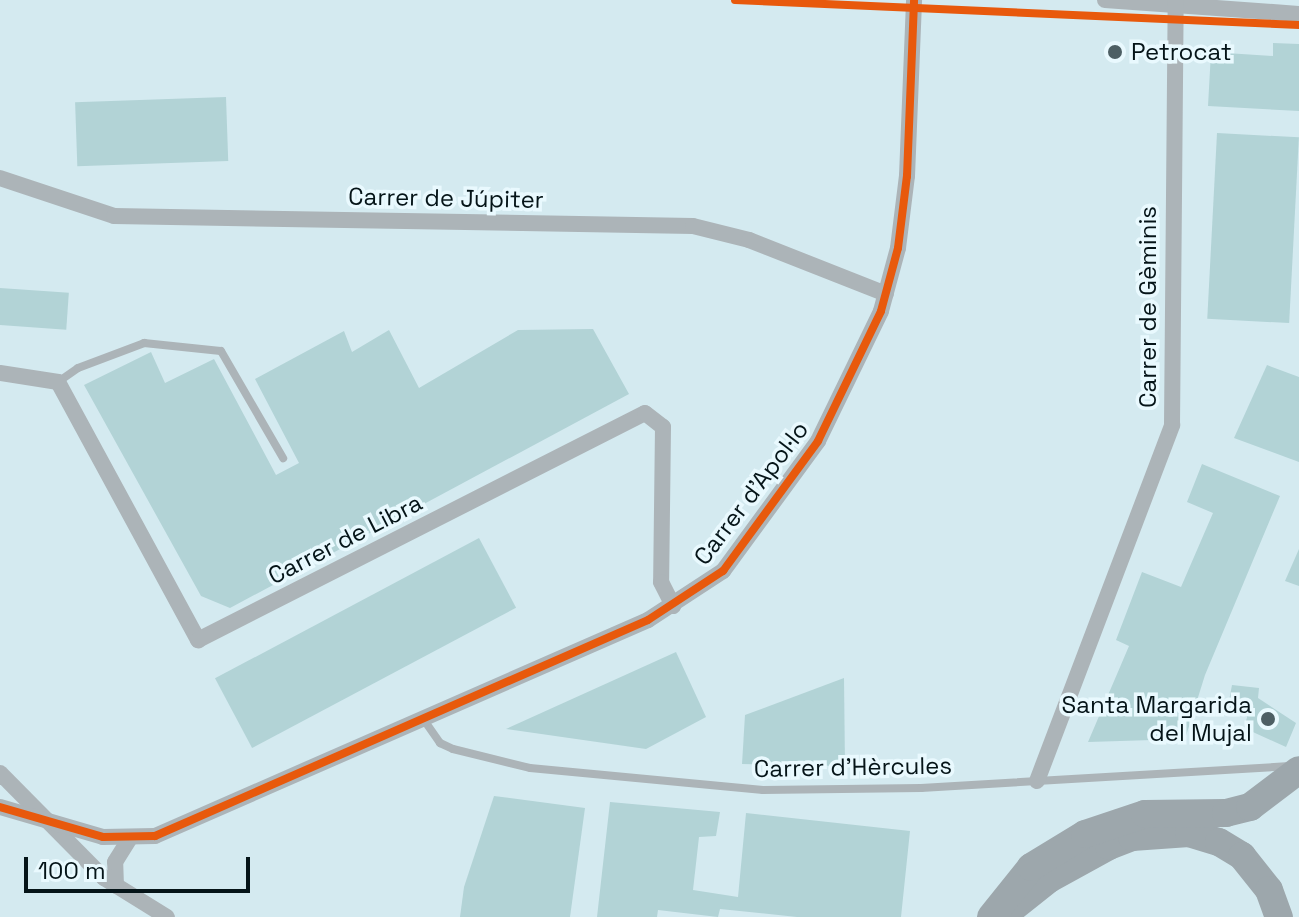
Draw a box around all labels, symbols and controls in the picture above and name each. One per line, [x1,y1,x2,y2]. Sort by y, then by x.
place label: Petrocat [1131,38,1232,66]
marker: Petrocat [1106,43,1124,61]
street label: Carrer de Júpiter [348,182,544,214]
street label: Carrer de Gèminis [1134,206,1162,408]
street label: Carrer d'Apol·lo [688,416,814,570]
street label: Carrer de Libra [263,488,427,590]
place label: Santa Margarida del Mujal [1062,691,1252,747]
marker: Santa Margarida del Mujal [1259,710,1277,728]
street label: Carrer d'Hèrcules [754,751,952,783]
scale bar [28,841,254,891]
text: 100 m [38,855,106,886]

